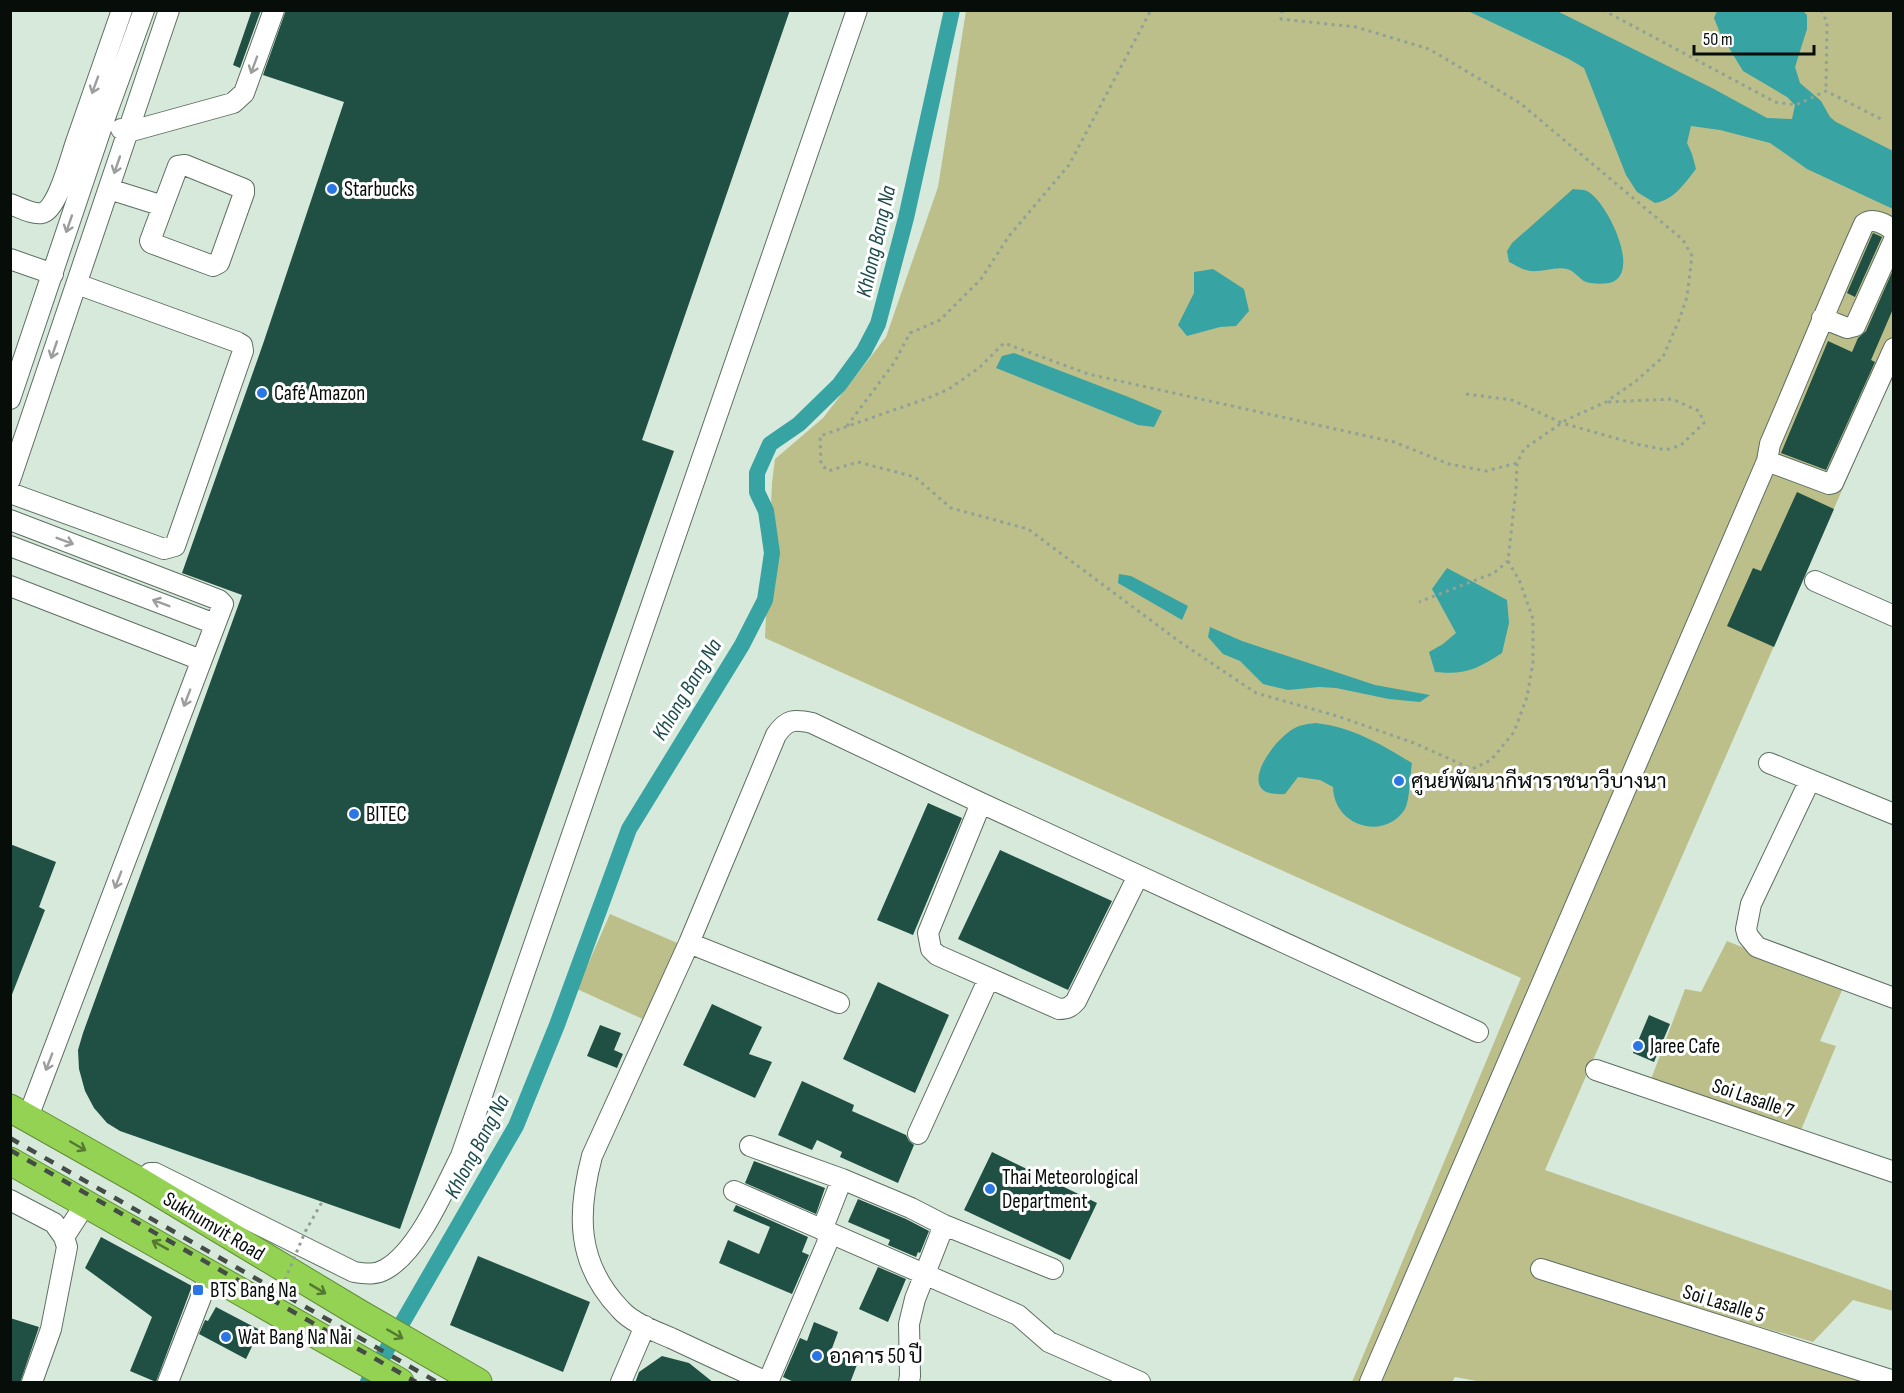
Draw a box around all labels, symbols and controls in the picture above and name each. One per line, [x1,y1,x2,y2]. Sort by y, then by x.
scale bar [1694,18,1814,56]
text: 50 m [1703,29,1733,50]
one-way arrow [248,56,259,74]
one-way arrow [89,75,100,94]
one-way arrow [111,156,122,175]
place label: Starbucks [344,177,415,202]
marker: Starbucks [325,182,339,196]
water label: Khlong Bang Na [851,183,902,300]
one-way arrow [63,214,74,233]
one-way arrow [48,340,59,359]
place label: Café Amazon [274,381,365,406]
marker: Café Amazon [255,386,269,400]
one-way arrow [55,536,74,547]
one-way arrow [152,597,170,608]
water label: Khlong Bang Na [646,634,728,745]
one-way arrow [180,688,191,707]
place label: ศูนย์พัฒนากีฬาราชนาวีบางนา [1411,767,1667,796]
marker: ศูนย์พัฒนากีฬาราชนาวีบางนา [1392,774,1406,788]
place label: BITEC [366,802,407,827]
marker: BITEC [347,807,361,821]
one-way arrow [111,870,122,889]
place label: Jaree Cafe [1649,1034,1720,1059]
marker: Jaree Cafe [1631,1039,1645,1053]
one-way arrow [42,1053,53,1071]
street label: Soi Lasalle 7 [1709,1073,1797,1124]
water label: Khlong Bang Na [439,1090,516,1203]
one-way arrow [70,1141,87,1153]
place label: Thai Meteorological Department [1002,1165,1138,1214]
marker: Thai Meteorological Department [983,1182,997,1196]
street label: Sukhumvit Road [159,1186,269,1266]
one-way arrow [151,1239,169,1250]
place label: BTS Bang Na [210,1278,297,1303]
street label: Soi Lasalle 5 [1680,1279,1768,1328]
marker: BTS Bang Na [191,1283,205,1297]
one-way arrow [309,1284,326,1296]
place label: Wat Bang Na Nai [238,1325,352,1350]
one-way arrow [386,1328,403,1340]
marker: Wat Bang Na Nai [219,1330,233,1344]
place label: อาคาร 50 ปี [829,1342,923,1369]
marker: อาคาร 50 ปี [810,1349,824,1363]

